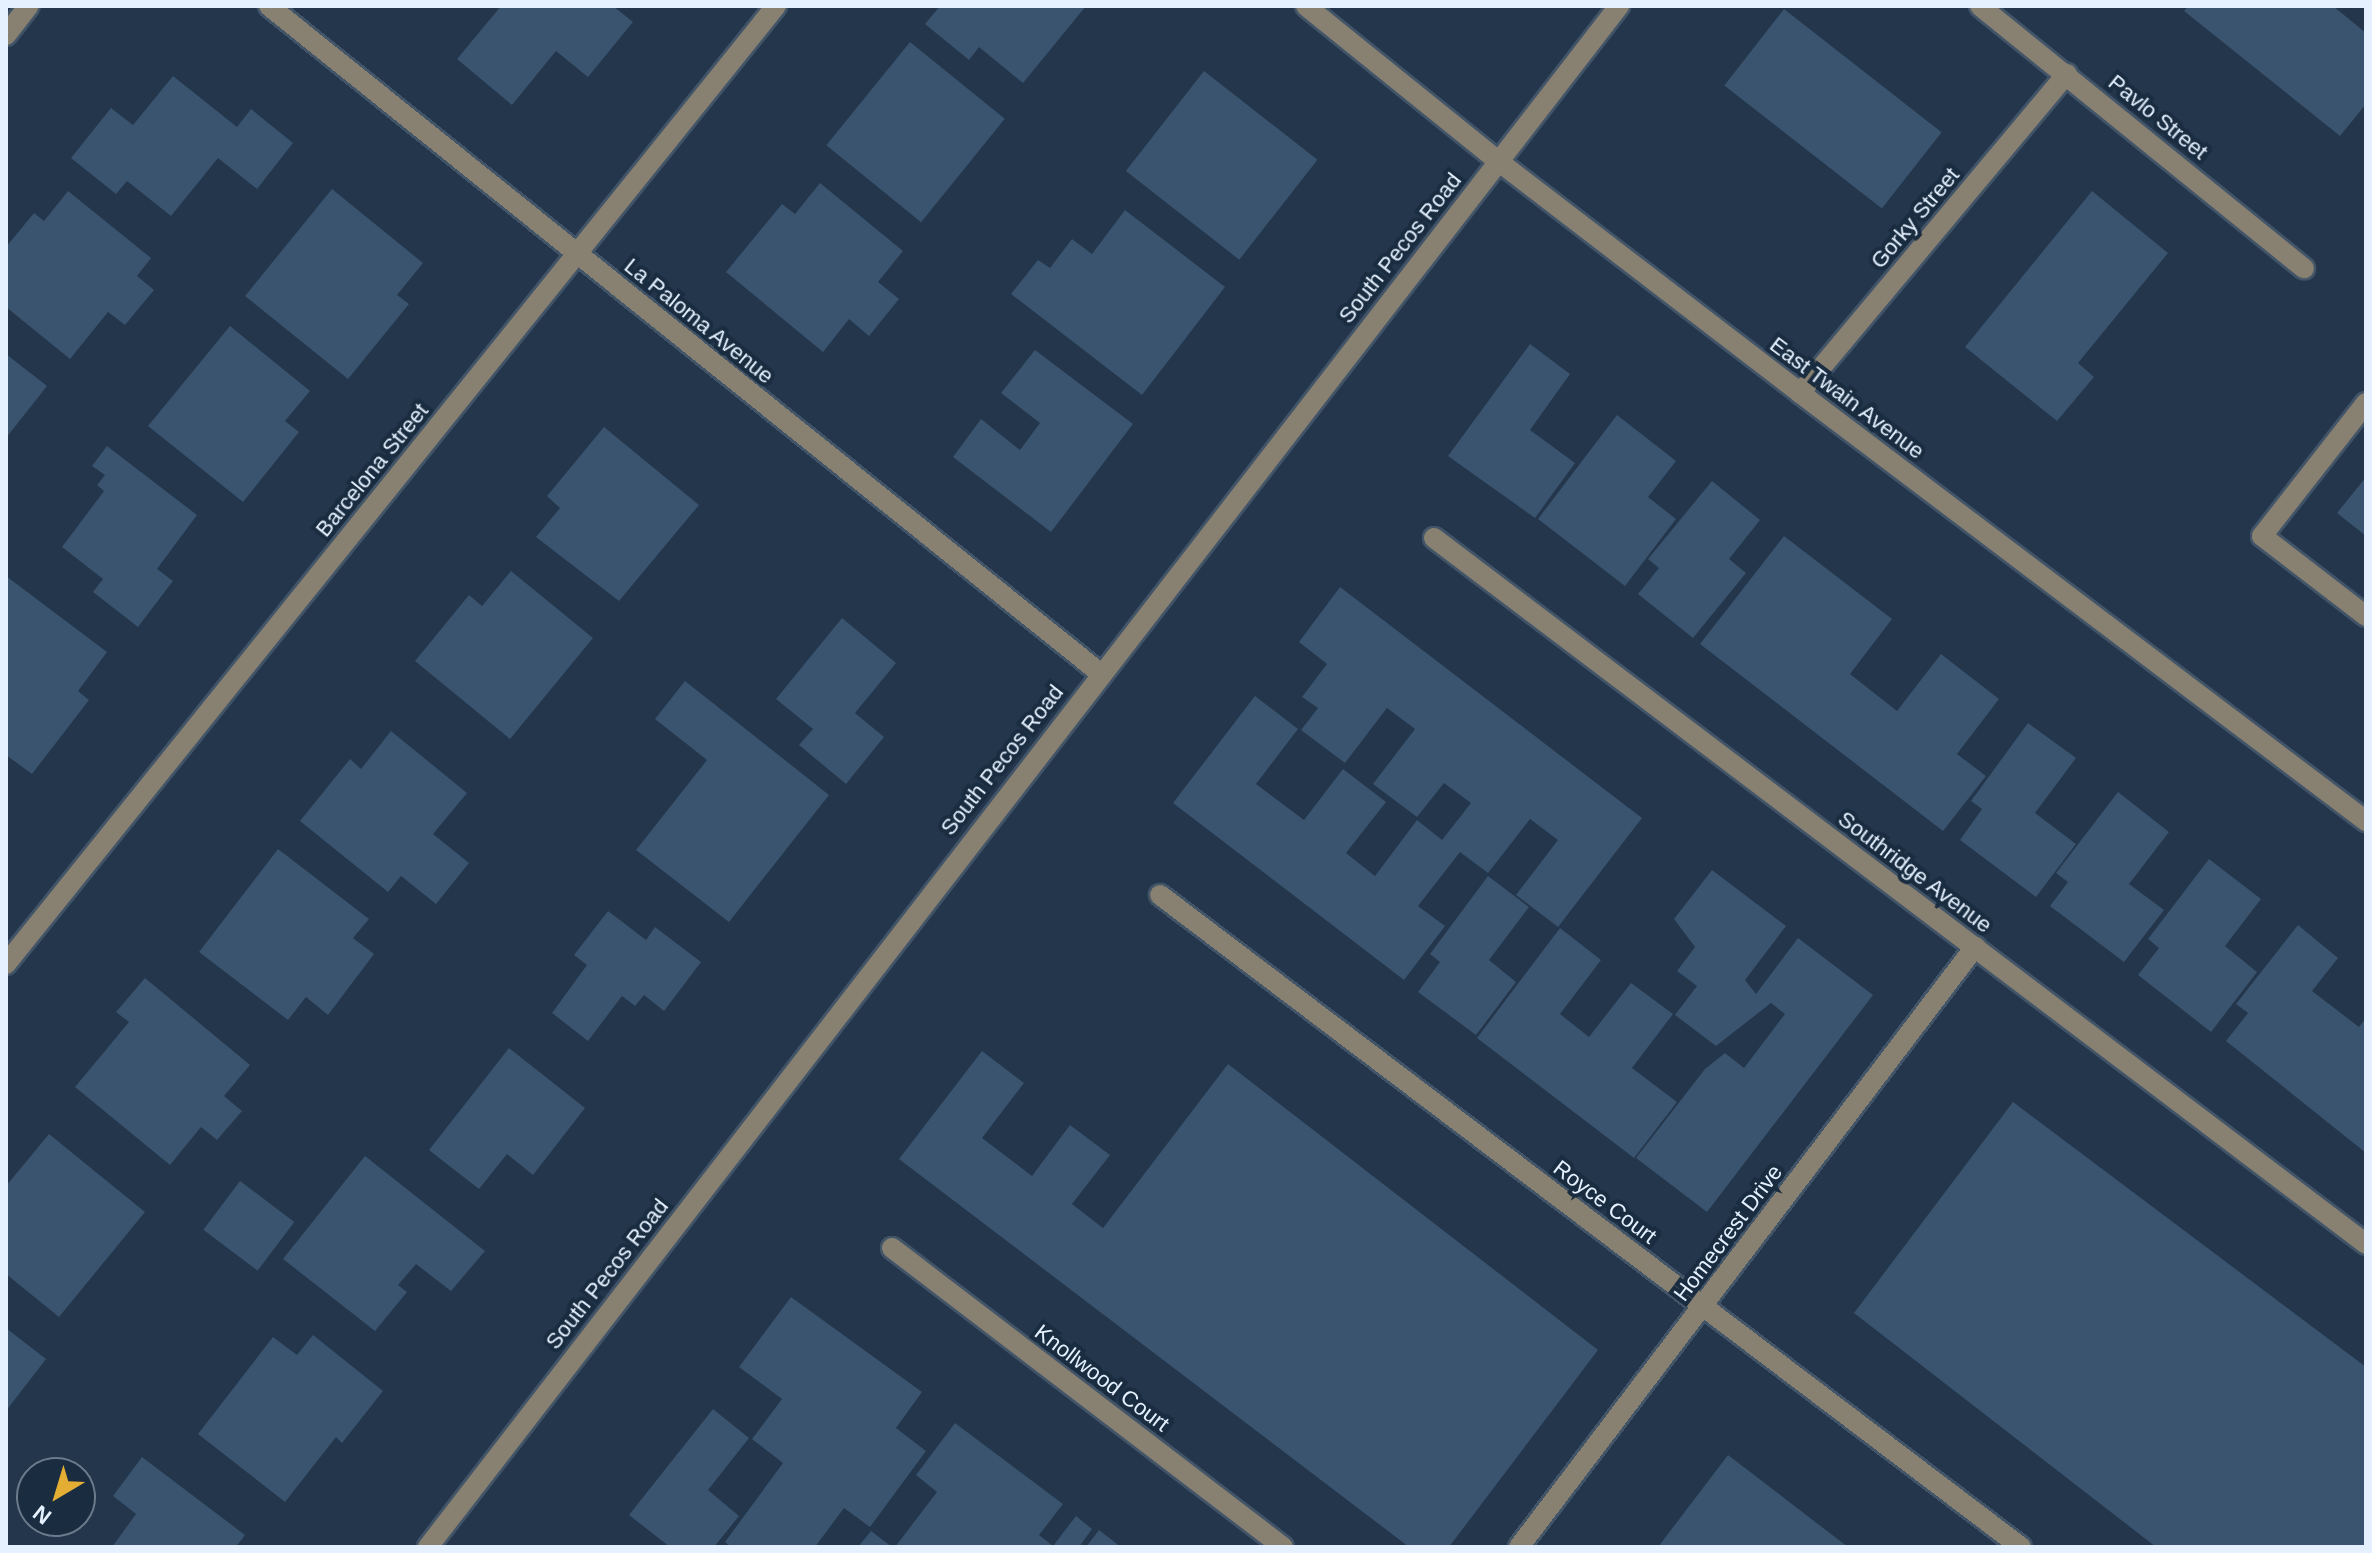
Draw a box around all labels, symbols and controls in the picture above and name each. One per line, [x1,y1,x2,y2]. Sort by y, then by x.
street label: Pavlo Street [2103,69,2213,165]
street label: Gorky Street [1865,162,1965,274]
street label: South Pecos Road [1333,168,1467,328]
street label: La Paloma Avenue [619,252,779,390]
street label: East Twain Avenue [1764,331,1930,465]
street label: Barcelona Street [310,398,434,542]
street label: South Pecos Road [935,680,1069,840]
street label: Southridge Avenue [1832,805,1998,939]
street label: Royce Court [1548,1155,1662,1249]
street label: Homecrest Drive [1668,1160,1788,1306]
street label: South Pecos Road [540,1194,674,1354]
street label: Knollwood Court [1030,1319,1174,1437]
north arrow [16,1457,96,1537]
text: N [28,1500,56,1529]

